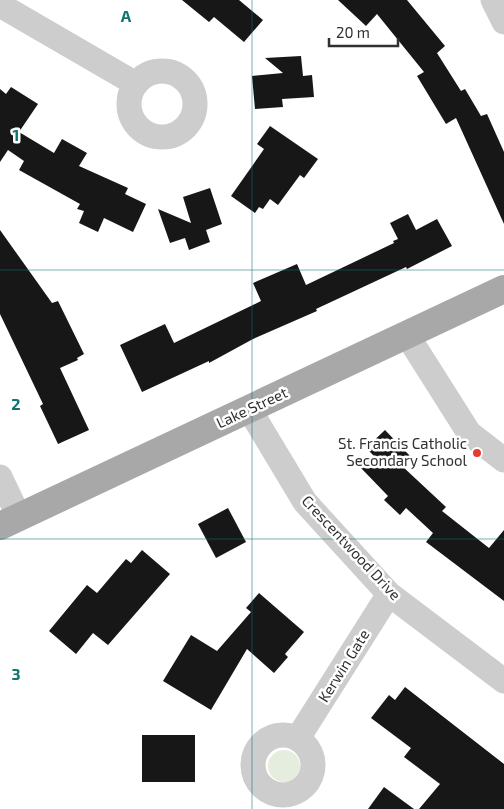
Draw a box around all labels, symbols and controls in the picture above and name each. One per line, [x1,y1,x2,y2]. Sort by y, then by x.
text: A [121,6,132,25]
scale bar [329,15,398,47]
text: 20 m [336,23,370,41]
text: 1 [13,125,19,144]
street label: Lake Street [213,383,290,431]
text: 2 [11,394,21,413]
place label: St. Francis Catholic Secondary School [338,434,468,469]
marker: St. Francis Catholic Secondary School [471,447,483,459]
street label: Crescentwood Drive [299,491,405,603]
street label: Kerwin Gate [314,626,373,705]
text: 3 [11,664,21,683]

